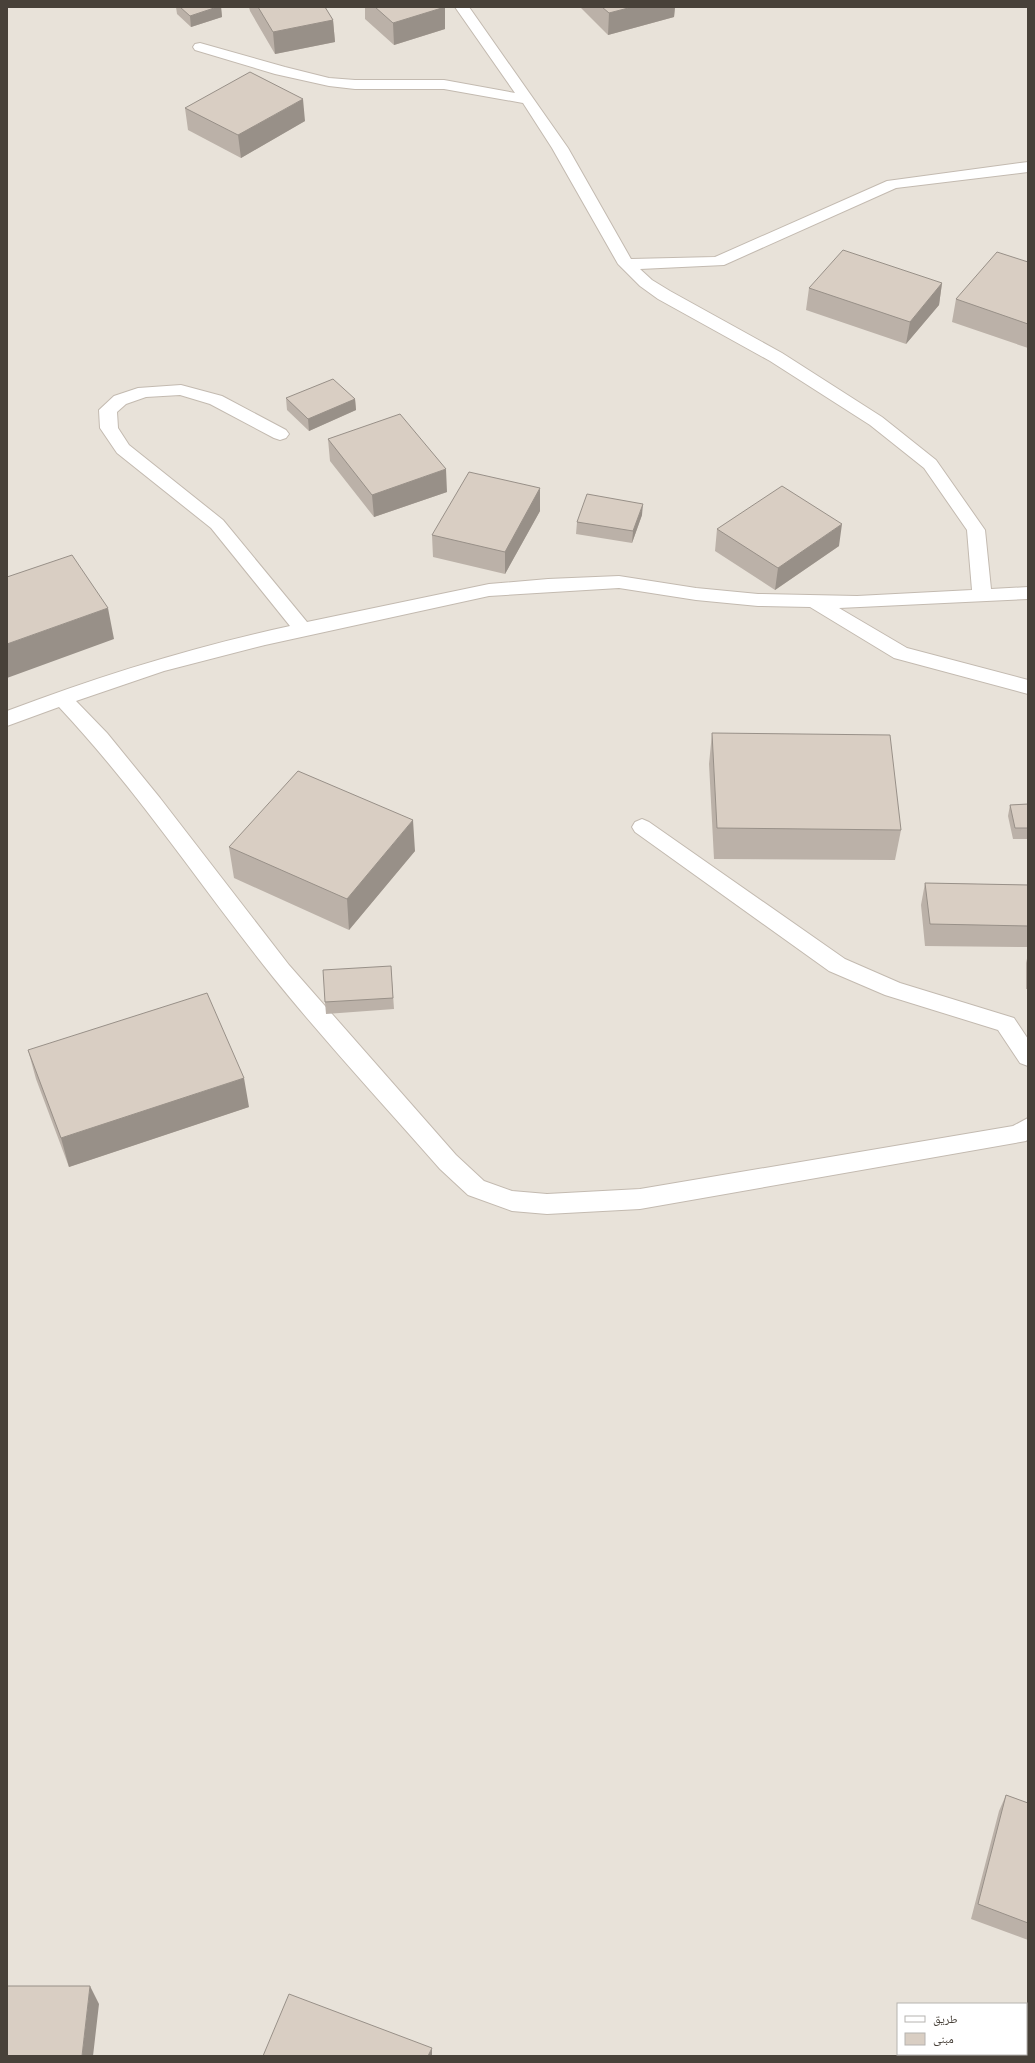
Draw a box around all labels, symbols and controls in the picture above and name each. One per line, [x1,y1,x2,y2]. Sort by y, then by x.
legend [897,2003,1027,2055]
text: طريق [933,2012,958,2026]
text: مبنى [933,2032,954,2046]

